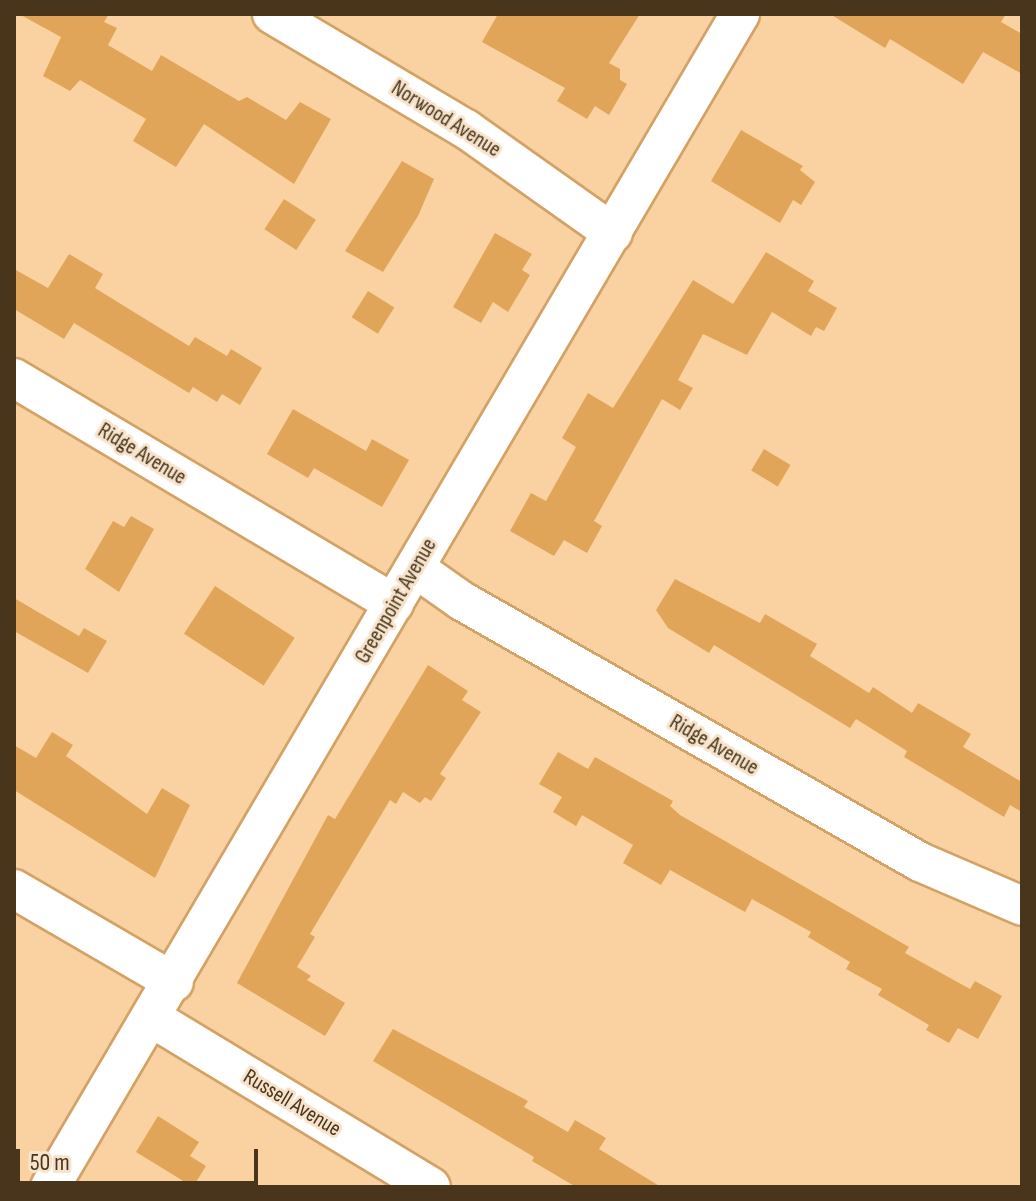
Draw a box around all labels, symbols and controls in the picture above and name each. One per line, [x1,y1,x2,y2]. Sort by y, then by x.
street label: Norwood Avenue [386,75,506,163]
street label: Ridge Avenue [93,417,191,491]
street label: Greenpoint Avenue [350,534,442,668]
street label: Ridge Avenue [665,709,763,781]
street label: Russell Avenue [238,1064,346,1142]
scale bar [20,1133,262,1183]
text: 50 m [30,1148,70,1177]

